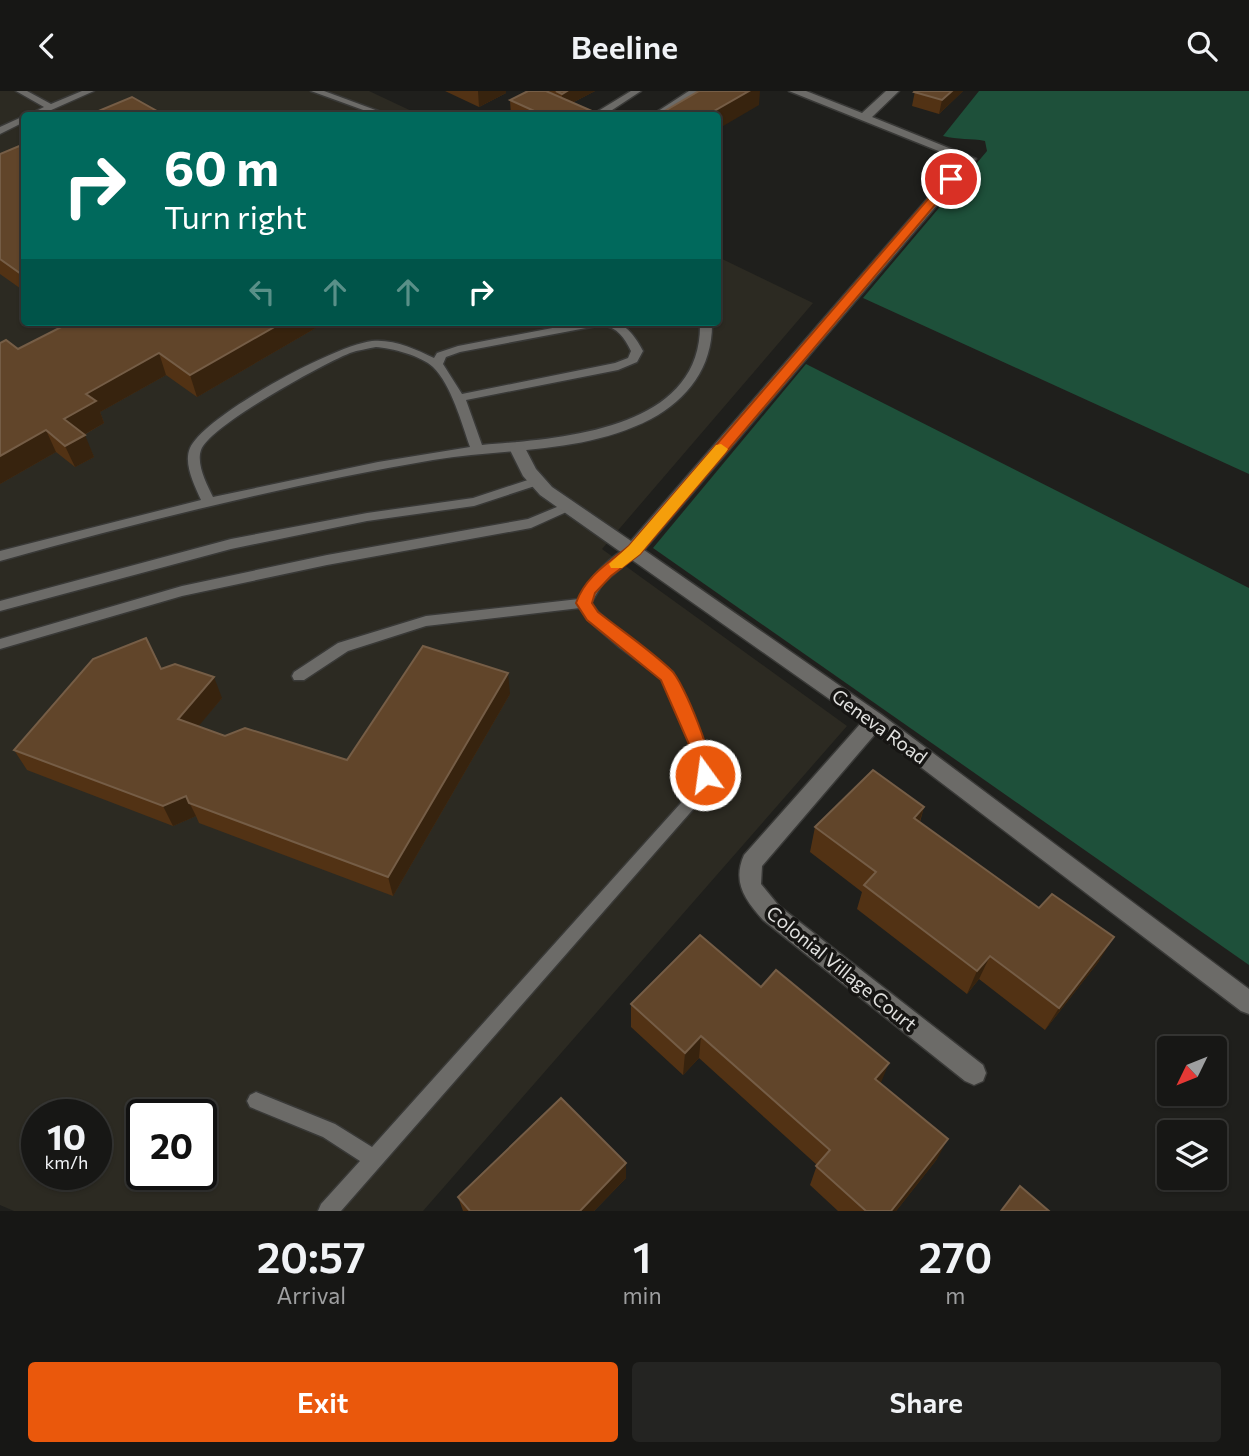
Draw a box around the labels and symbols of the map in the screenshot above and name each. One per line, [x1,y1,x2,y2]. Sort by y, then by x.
pin [921,149,981,209]
street label: Geneva Road [828,684,932,768]
position arrow [668,738,742,812]
street label: Colonial Village Court [762,900,922,1036]
north arrow [1157,1036,1227,1106]
speed limit sign: 20 [126,1099,217,1190]

